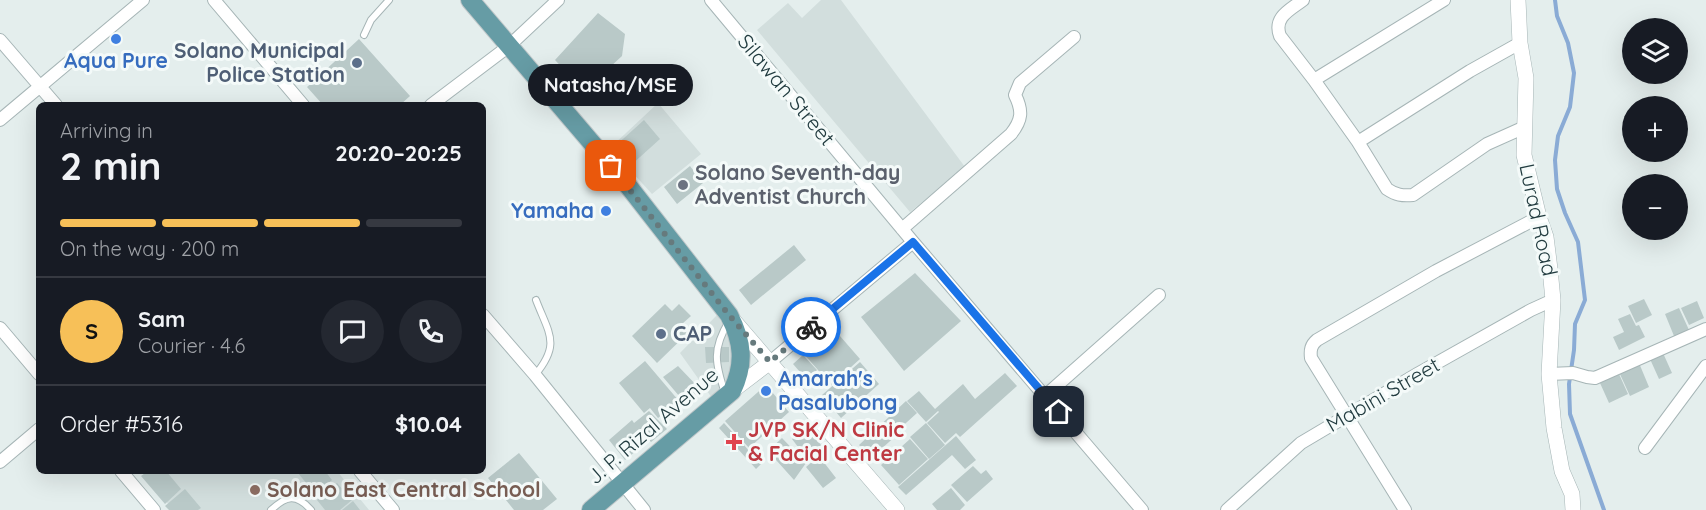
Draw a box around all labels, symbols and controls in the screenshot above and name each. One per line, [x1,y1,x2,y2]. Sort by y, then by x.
map controls [1622,18,1688,240]
button: layers [1622,18,1688,84]
street label: Silawan Street [733,28,841,150]
marker: Aqua Pure [109,32,123,46]
place label: Solano Municipal Police Station [174,37,345,87]
place label: Aqua Pure [64,47,168,73]
marker: Solano Municipal Police Station [350,56,364,70]
callout: Natasha/MSE [528,64,694,106]
text: Natasha/MSE [544,72,677,97]
button: + [1622,96,1688,162]
text: Arriving in [60,118,153,143]
text: 20:20–20:25 [335,139,462,167]
pin [585,140,636,191]
text: 2 min [60,141,162,190]
icon: bag [594,149,627,182]
place label: Solano Seventh-day Adventist Church [695,159,900,209]
street label: Lurad Road [1514,161,1564,278]
button: − [1622,174,1688,240]
marker: Solano Seventh-day Adventist Church [676,178,690,192]
place label: Yamaha [511,197,594,223]
marker: Yamaha [599,204,613,218]
text: On the way · 200 m [60,236,239,261]
courier [781,297,841,357]
button: chat [321,300,384,363]
button: phone [399,300,462,363]
text: Sam [138,305,185,333]
icon: bike [795,311,828,344]
text: S [85,317,98,345]
place label: CAP [673,320,712,346]
marker: CAP [654,327,668,341]
text: Courier · 4.6 [138,333,245,358]
street label: Mabini Street [1321,351,1444,437]
street label: J. P. Rizal Avenue [581,361,723,489]
place label: Amarah's Pasalubong [778,365,897,415]
marker: Amarah's Pasalubong [759,384,773,398]
pin [1033,386,1084,437]
icon: home [1042,395,1075,428]
text: Order #5316 [60,410,183,438]
text: $10.04 [395,410,462,438]
place label: JVP SK/N Clinic & Facial Center [748,416,904,466]
marker: JVP SK/N Clinic & Facial Center [725,433,743,451]
place label: Solano East Central School [267,476,541,502]
marker: Solano East Central School [248,483,262,497]

